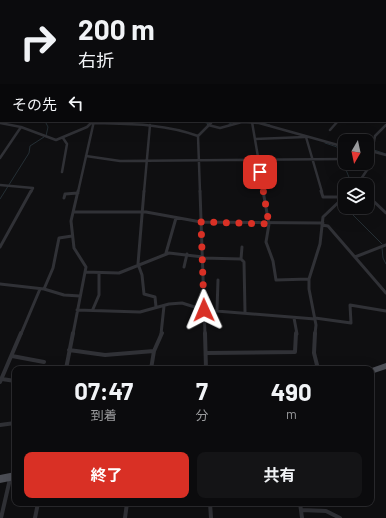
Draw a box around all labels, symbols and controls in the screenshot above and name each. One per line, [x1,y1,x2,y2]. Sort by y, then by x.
text: 200 m [78,12,155,46]
icon: right [12,16,64,68]
text: 右折 [78,49,114,71]
icon: left [65,92,87,114]
text: その先 [12,95,57,113]
north arrow [338,134,374,170]
map controls [338,134,374,214]
pin [243,155,277,189]
icon: arrive [249,161,271,183]
button: layers [338,178,374,214]
position arrow [183,289,225,331]
text: 07:47 [74,376,133,405]
text: 7 [196,376,208,405]
text: 490 [271,377,312,406]
text: m [286,406,297,422]
text: 到着 [91,407,117,423]
text: 分 [196,407,209,423]
button: 終了 [24,452,189,498]
button: 共有 [197,452,362,498]

